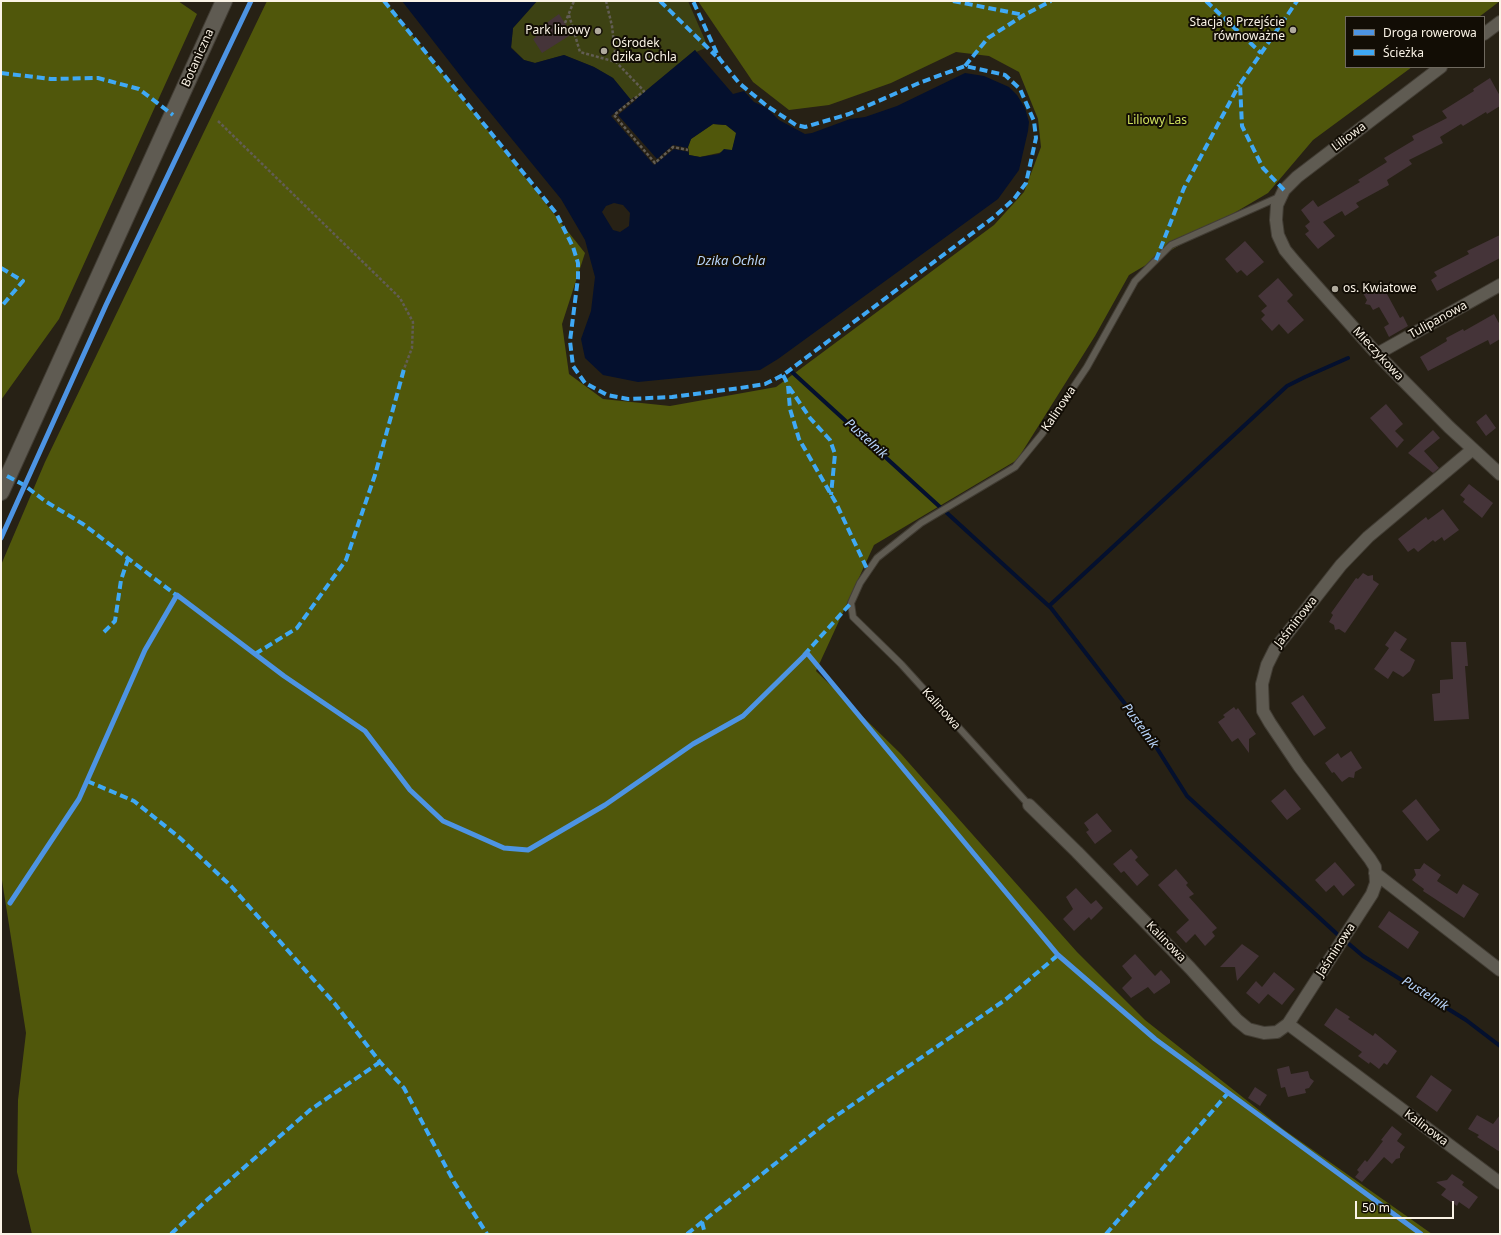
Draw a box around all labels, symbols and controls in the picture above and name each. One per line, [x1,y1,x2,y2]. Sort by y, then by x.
place label: Stacja 8 Przejście równoważne [1190,16,1285,44]
legend [1345,16,1485,68]
place label: Park linowy [525,24,590,38]
text: Droga rowerowa [1383,24,1477,41]
marker: Stacja 8 Przejście równoważne [1288,25,1298,35]
marker: Park linowy [593,26,603,36]
street label: Botaniczna [179,27,217,89]
place label: Ośrodek dzika Ochla [612,37,677,65]
text: Ścieżka [1383,44,1424,61]
marker: Ośrodek dzika Ochla [599,46,609,56]
park label: Liliowy Las [1127,114,1187,128]
street label: Liliowa [1329,120,1369,154]
water label: Dzika Ochla [697,253,765,269]
place label: os. Kwiatowe [1343,282,1417,296]
marker: os. Kwiatowe [1330,284,1340,294]
street label: Tulipanowa [1406,298,1470,342]
street label: Mieczykowa [1350,324,1406,384]
street label: Kalinowa [1039,384,1079,434]
water label: Pustelnik [841,416,891,462]
street label: Jaśminowa [1272,594,1320,650]
street label: Kalinowa [919,685,963,733]
water label: Pustelnik [1118,700,1162,752]
street label: Kalinowa [1143,919,1189,965]
street label: Jaśminowa [1313,921,1359,979]
water label: Pustelnik [1399,974,1451,1014]
street label: Kalinowa [1401,1107,1451,1149]
scale bar [1357,1193,1456,1219]
text: 50 m [1362,1199,1390,1216]

